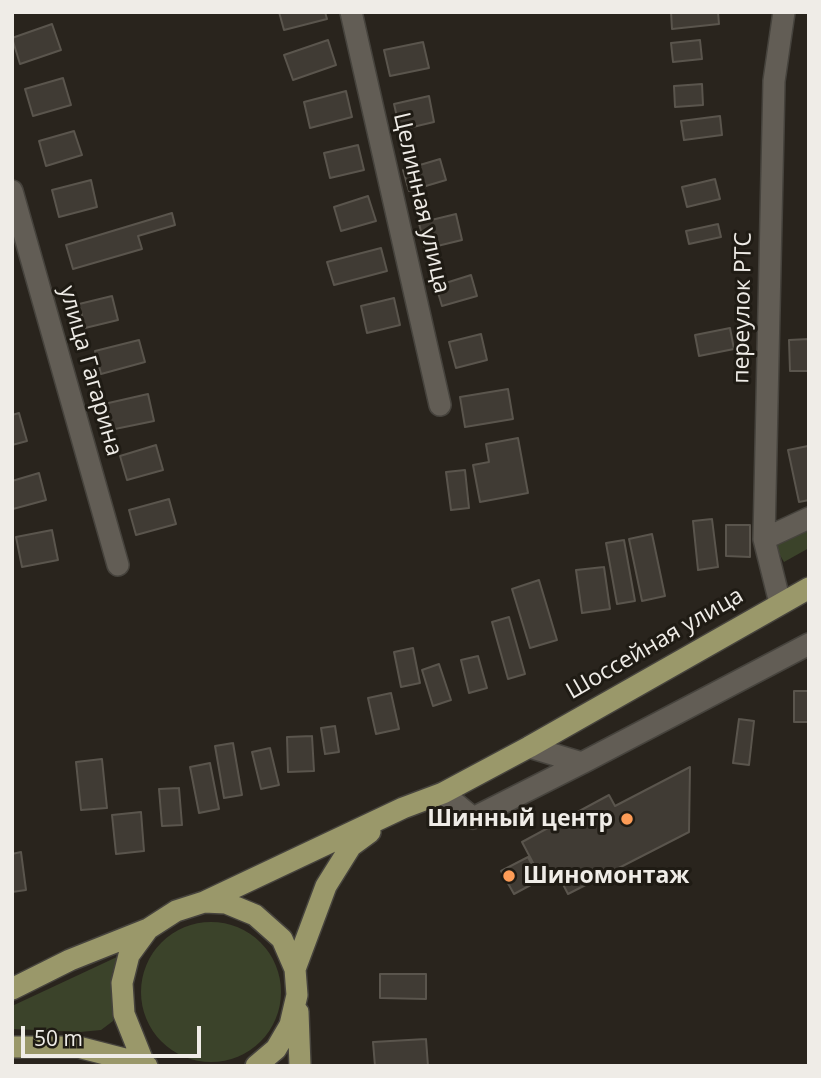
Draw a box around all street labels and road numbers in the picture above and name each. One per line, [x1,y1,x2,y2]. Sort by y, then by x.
street label: Целинная улица [387,110,455,296]
street label: переулок РТС [728,232,758,384]
street label: улица Гагарина [52,283,128,459]
street label: Шоссейная улица [562,582,748,706]

